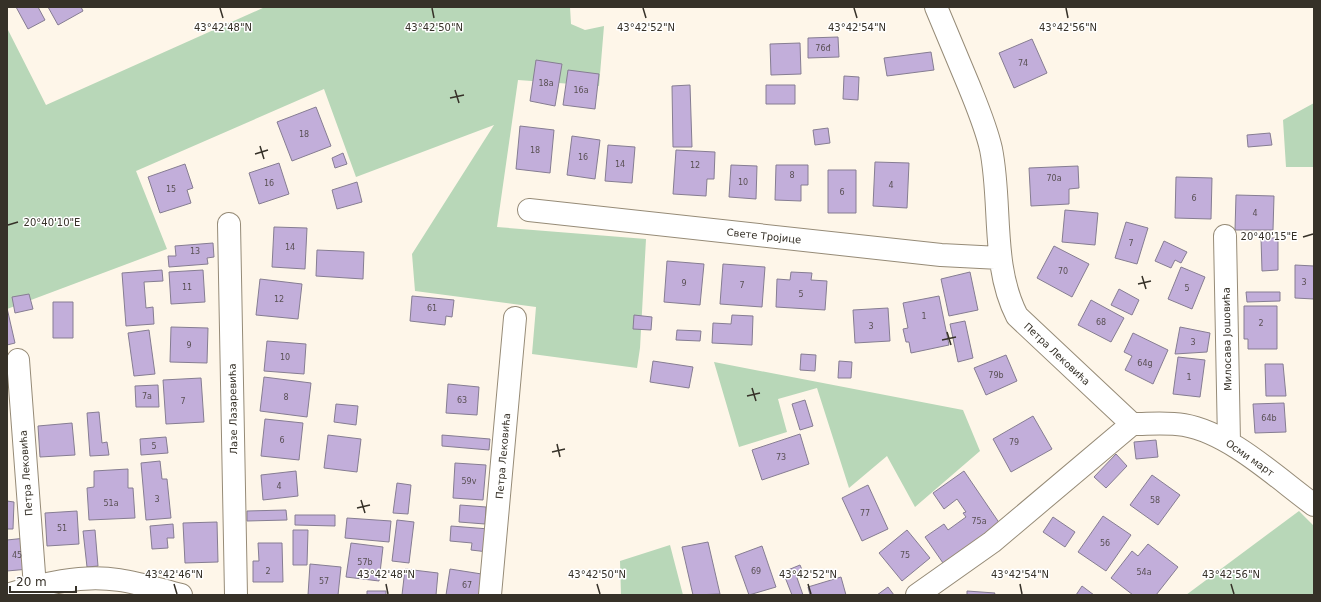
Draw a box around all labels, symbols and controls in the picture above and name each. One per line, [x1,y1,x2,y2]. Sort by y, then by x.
text: 43°42'48"N [194,22,252,33]
text: 43°42'50"N [405,22,463,33]
text: 43°42'52"N [617,22,675,33]
text: 43°42'54"N [828,22,886,33]
text: 43°42'56"N [1039,22,1097,33]
house number: 76đ [815,44,831,53]
house number: 74 [1018,59,1028,68]
house number: 18a [538,79,554,88]
house number: 16a [573,86,589,95]
house number: 18 [299,130,309,139]
house number: 18 [530,146,540,155]
house number: 16 [578,153,588,162]
house number: 14 [615,160,625,169]
house number: 12 [690,161,700,170]
house number: 8 [789,171,795,180]
house number: 70a [1046,174,1062,183]
house number: 10 [738,178,748,187]
house number: 16 [264,179,274,188]
house number: 4 [888,181,894,190]
house number: 15 [166,185,176,194]
house number: 6 [839,188,845,197]
house number: 6 [1191,194,1197,203]
house number: 4 [1252,209,1258,218]
text: 20°40'10"E [24,217,80,228]
street label: Свете Тројице [726,227,802,245]
text: 20°40'15"E [1241,231,1297,242]
house number: 7 [1128,239,1134,248]
house number: 14 [285,243,295,252]
house number: 13 [190,247,200,256]
house number: 70 [1058,267,1068,276]
house number: 3 [1301,278,1307,287]
house number: 9 [681,279,687,288]
house number: 7 [739,281,745,290]
house number: 11 [182,283,192,292]
house number: 5 [1184,284,1190,293]
street label: Милосава Јошовића [1221,287,1233,391]
house number: 5 [798,290,804,299]
house number: 12 [274,295,284,304]
house number: 61 [427,304,437,313]
house number: 1 [921,312,927,321]
house number: 68 [1096,318,1106,327]
house number: 2 [1258,319,1264,328]
street label: Петра Лековића [1022,321,1092,387]
house number: 3 [868,322,874,331]
house number: 3 [1190,338,1196,347]
house number: 9 [186,341,192,350]
house number: 10 [280,353,290,362]
house number: 64g [1137,359,1153,368]
street label: Лазе Лазаревића [227,363,239,455]
house number: 79b [988,371,1004,380]
house number: 1 [1186,373,1192,382]
house number: 7a [142,392,152,401]
house number: 8 [283,393,289,402]
house number: 63 [457,396,467,405]
house number: 7 [180,397,186,406]
street label: Петра Лековића [494,413,512,499]
house number: 64b [1261,414,1277,423]
street label: Петра Лековића [18,430,34,516]
house number: 6 [279,436,285,445]
street label: Осми март [1224,437,1276,479]
house number: 79 [1009,438,1019,447]
house number: 5 [151,442,157,451]
house number: 73 [776,453,786,462]
house number: 59v [462,477,477,486]
house number: 4 [276,482,282,491]
house number: 3 [154,495,160,504]
house number: 58 [1150,496,1160,505]
house number: 51a [103,499,119,508]
house number: 77 [860,509,870,518]
house number: 75a [971,517,987,526]
house number: 51 [57,524,67,533]
house number: 56 [1100,539,1110,548]
house number: 45 [12,551,22,560]
house number: 75 [900,551,910,560]
house number: 57b [357,558,373,567]
house number: 2 [265,567,271,576]
house number: 69 [751,567,761,576]
scale bar [10,568,76,594]
house number: 54a [1136,568,1152,577]
text: 43°42'46"N [145,569,203,580]
text: 43°42'48"N [357,569,415,580]
text: 43°42'50"N [568,569,626,580]
text: 43°42'52"N [779,569,837,580]
text: 43°42'54"N [991,569,1049,580]
text: 43°42'56"N [1202,569,1260,580]
text: 20 m [16,575,47,589]
house number: 57 [319,577,329,586]
house number: 67 [462,581,472,590]

